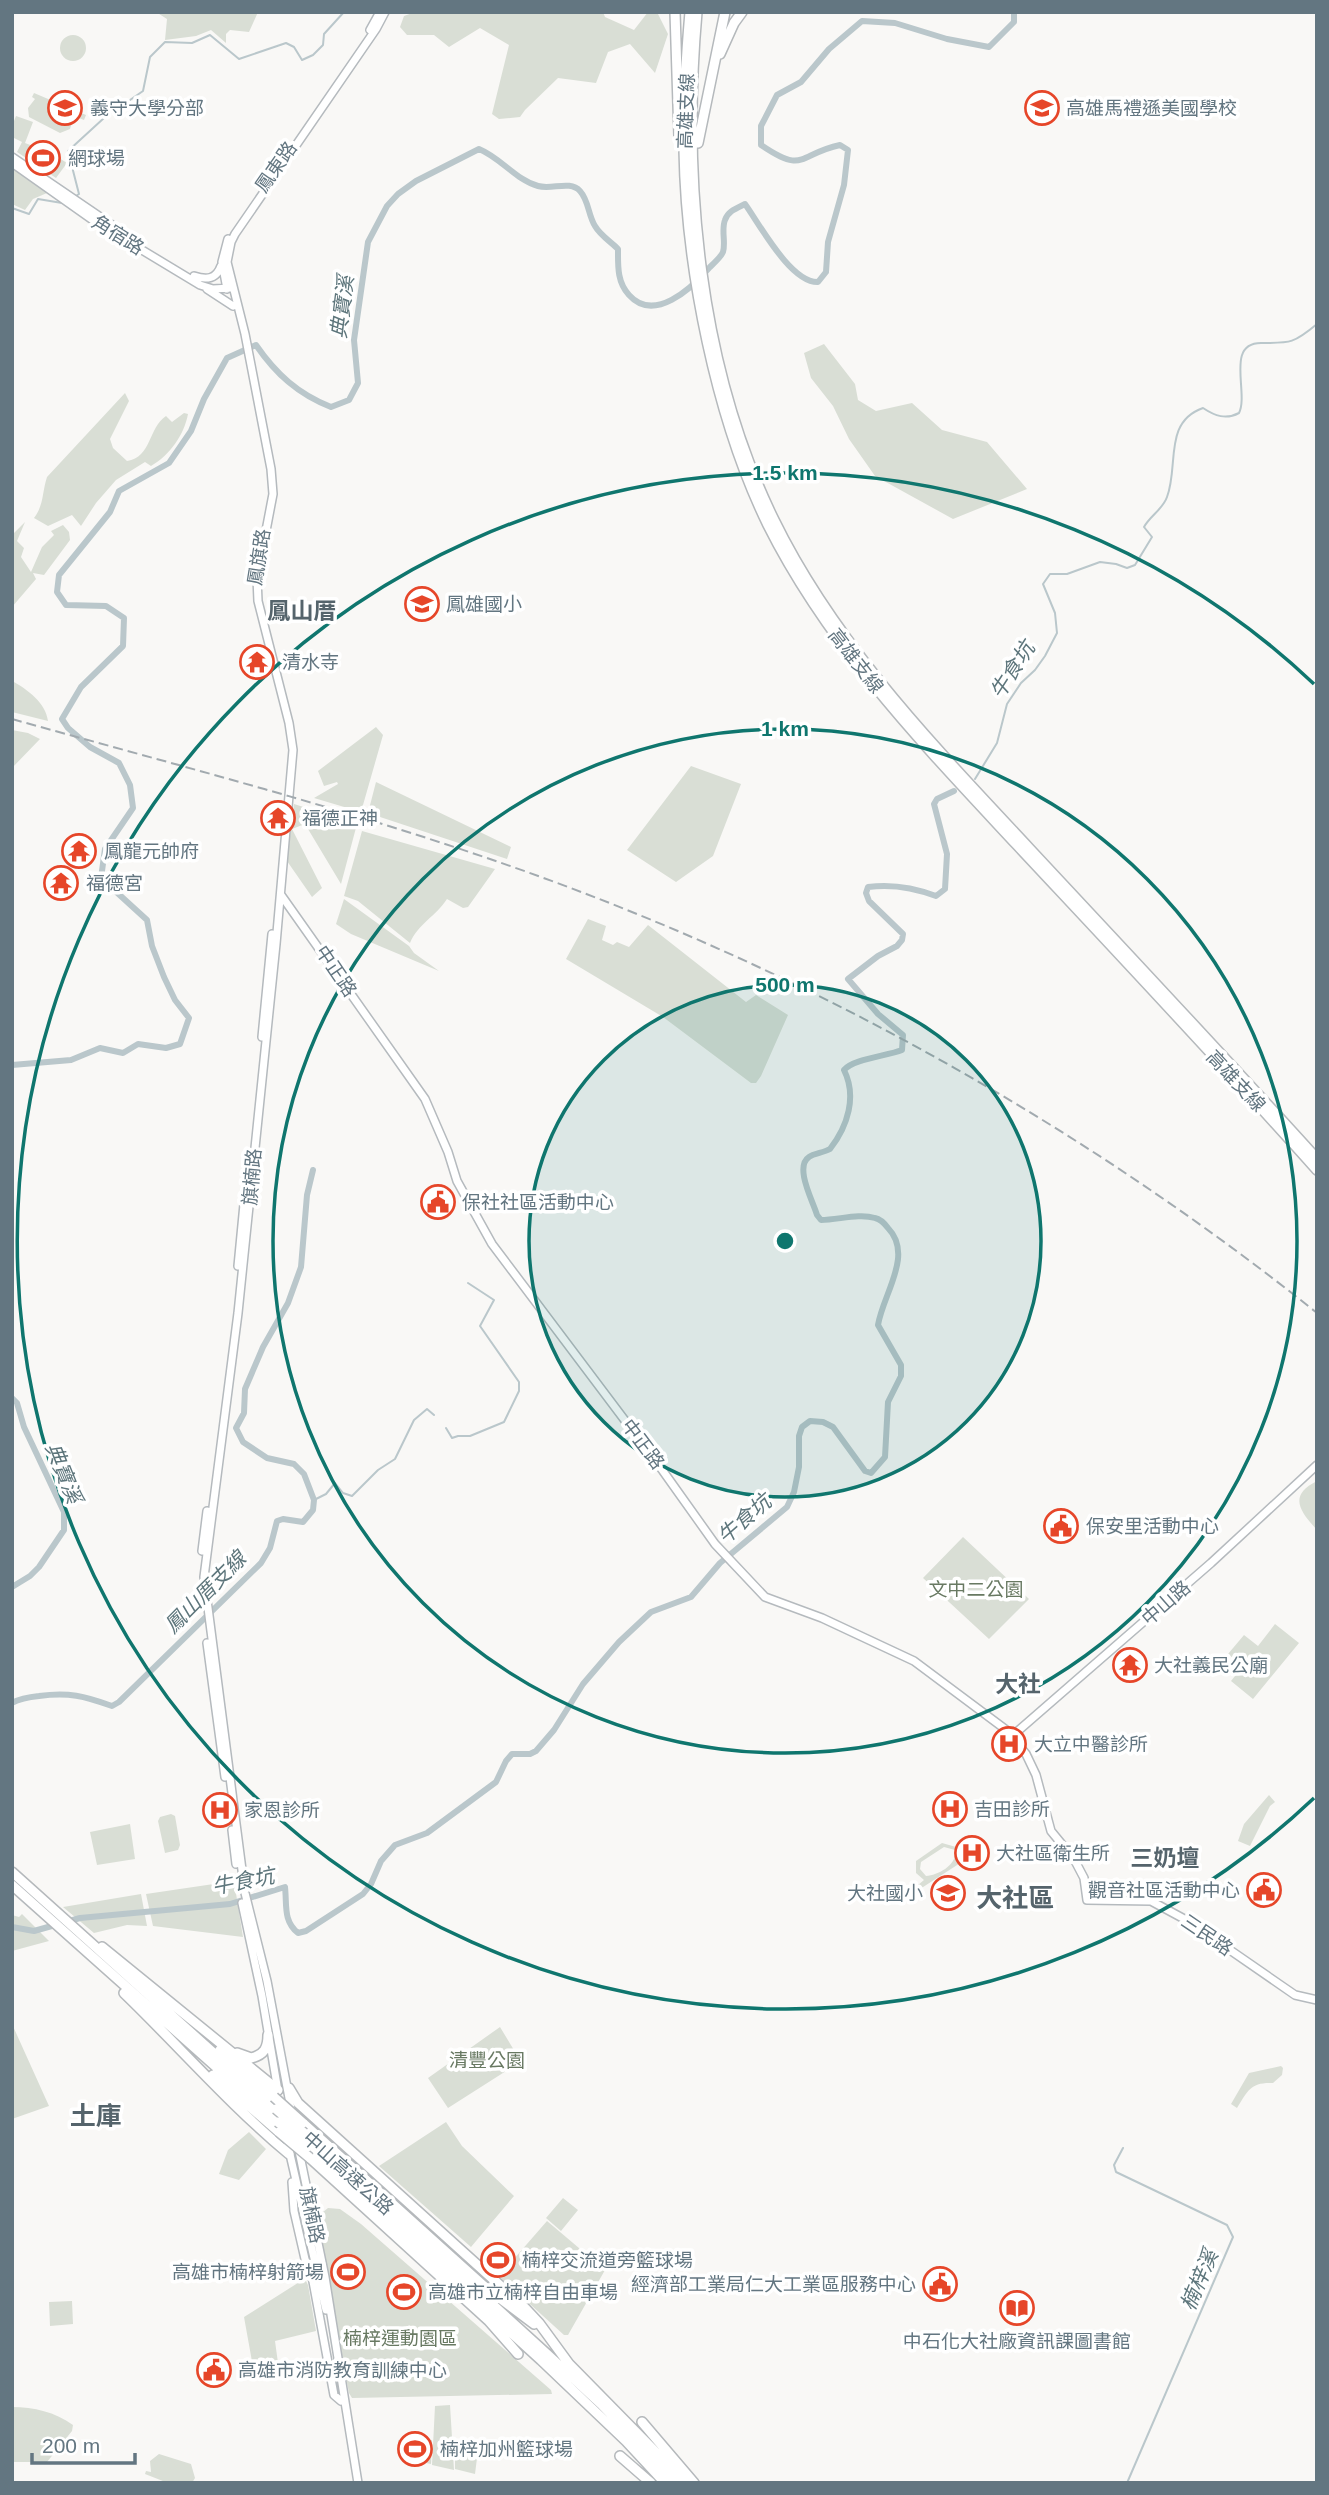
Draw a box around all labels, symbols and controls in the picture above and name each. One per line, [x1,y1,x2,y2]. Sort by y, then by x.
street label: 高雄支線 [674,73,698,149]
school or university icon: 義守大學分部 [46,89,84,127]
school or university icon: 高雄馬禮遜美國學校 [1023,89,1061,127]
place label: 義守大學分部 [90,98,204,119]
place label: 高雄馬禮遜美國學校 [1066,98,1237,119]
street label: 鳳東路 [251,138,301,196]
sports icon: 網球場 [24,139,62,177]
place label: 網球場 [68,148,125,169]
street label: 角宿路 [88,211,148,259]
water label: 典寶溪 [327,271,358,340]
text: 1.5 km [752,461,818,484]
street label: 鳳旗路 [244,527,274,587]
school or university icon: 鳳雄國小 [403,585,441,623]
place label: 鳳雄國小 [446,594,522,615]
district label: 鳳山厝 [268,598,337,624]
street label: 高雄支線 [824,625,888,697]
water label: 牛食坑 [985,635,1040,703]
temple icon: 清水寺 [238,643,276,681]
place label: 清水寺 [282,652,339,673]
text: 1 km [761,717,809,740]
temple icon: 福德正神 [259,799,297,837]
place label: 福德正神 [302,808,378,829]
temple icon: 鳳龍元帥府 [60,832,98,870]
place label: 鳳龍元帥府 [104,841,199,862]
temple icon: 福德宮 [42,864,80,902]
place label: 福德宮 [86,873,143,894]
street label: 中正路 [311,941,361,1001]
text: 500 m [755,973,815,996]
street label: 高雄支線 [1202,1046,1270,1116]
street label: 旗楠路 [239,1148,265,1206]
public building icon: 保社社區活動中心 [419,1183,457,1221]
place label: 保社社區活動中心 [462,1192,614,1213]
centre of rings [773,1229,797,1253]
street label: 中正路 [617,1415,669,1473]
water label: 典寶溪 [42,1439,88,1509]
water label: 牛食坑 [713,1488,778,1548]
public building icon: 保安里活動中心 [1042,1507,1080,1545]
place label: 保安里活動中心 [1086,1516,1219,1537]
water label: 鳳山厝支線 [160,1545,252,1637]
street label: 中山路 [1138,1576,1194,1630]
park label: 文中二公園 [928,1579,1024,1600]
temple icon: 大社義民公廟 [1111,1646,1149,1684]
place label: 大社義民公廟 [1154,1655,1268,1676]
district label: 大社 [995,1671,1041,1697]
hospital icon: 大立中醫診所 [990,1725,1028,1763]
place label: 大立中醫診所 [1034,1734,1148,1755]
hospital icon: 吉田診所 [931,1790,969,1828]
hospital icon: 家恩診所 [201,1791,239,1829]
place label: 吉田診所 [974,1799,1050,1820]
place label: 家恩診所 [244,1800,320,1821]
hospital icon: 大社區衛生所 [953,1834,991,1872]
place label: 大社區衛生所 [996,1843,1110,1864]
district label: 三奶壇 [1131,1845,1200,1871]
water label: 牛食坑 [210,1863,279,1898]
public building icon: 觀音社區活動中心 [1245,1871,1283,1909]
school or university icon: 大社國小 [929,1874,967,1912]
place label: 觀音社區活動中心 [1088,1880,1240,1901]
place label: 大社國小 [847,1883,923,1904]
district label: 大社區 [976,1883,1054,1913]
street label: 三民路 [1177,1910,1237,1960]
park label: 清豐公園 [449,2050,525,2071]
district label: 土庫 [70,2101,122,2131]
street label: 中山高速公路 [299,2127,397,2219]
street label: 旗楠路 [296,2185,328,2245]
sports icon: 楠梓交流道旁籃球場 [479,2241,517,2279]
water label: 楠梓溪 [1176,2244,1223,2313]
place label: 楠梓交流道旁籃球場 [522,2250,693,2271]
sports icon: 高雄市楠梓射箭場 [329,2253,367,2291]
place label: 高雄市楠梓射箭場 [172,2262,324,2283]
public building icon: 經濟部工業局仁大工業區服務中心 [921,2265,959,2303]
sports icon: 高雄市立楠梓自由車場 [385,2273,423,2311]
place label: 經濟部工業局仁大工業區服務中心 [631,2274,916,2295]
place label: 高雄市立楠梓自由車場 [428,2282,618,2303]
library icon: 中石化大社廠資訊課圖書館 [998,2289,1036,2327]
park label: 楠梓運動園區 [343,2328,457,2349]
place label: 中石化大社廠資訊課圖書館 [903,2331,1131,2352]
public building icon: 高雄市消防教育訓練中心 [195,2351,233,2389]
place label: 高雄市消防教育訓練中心 [238,2360,447,2381]
scale bar [32,2422,135,2466]
sports icon: 楠梓加州籃球場 [396,2430,434,2468]
text: 200 m [42,2434,100,2457]
place label: 楠梓加州籃球場 [440,2439,573,2460]

